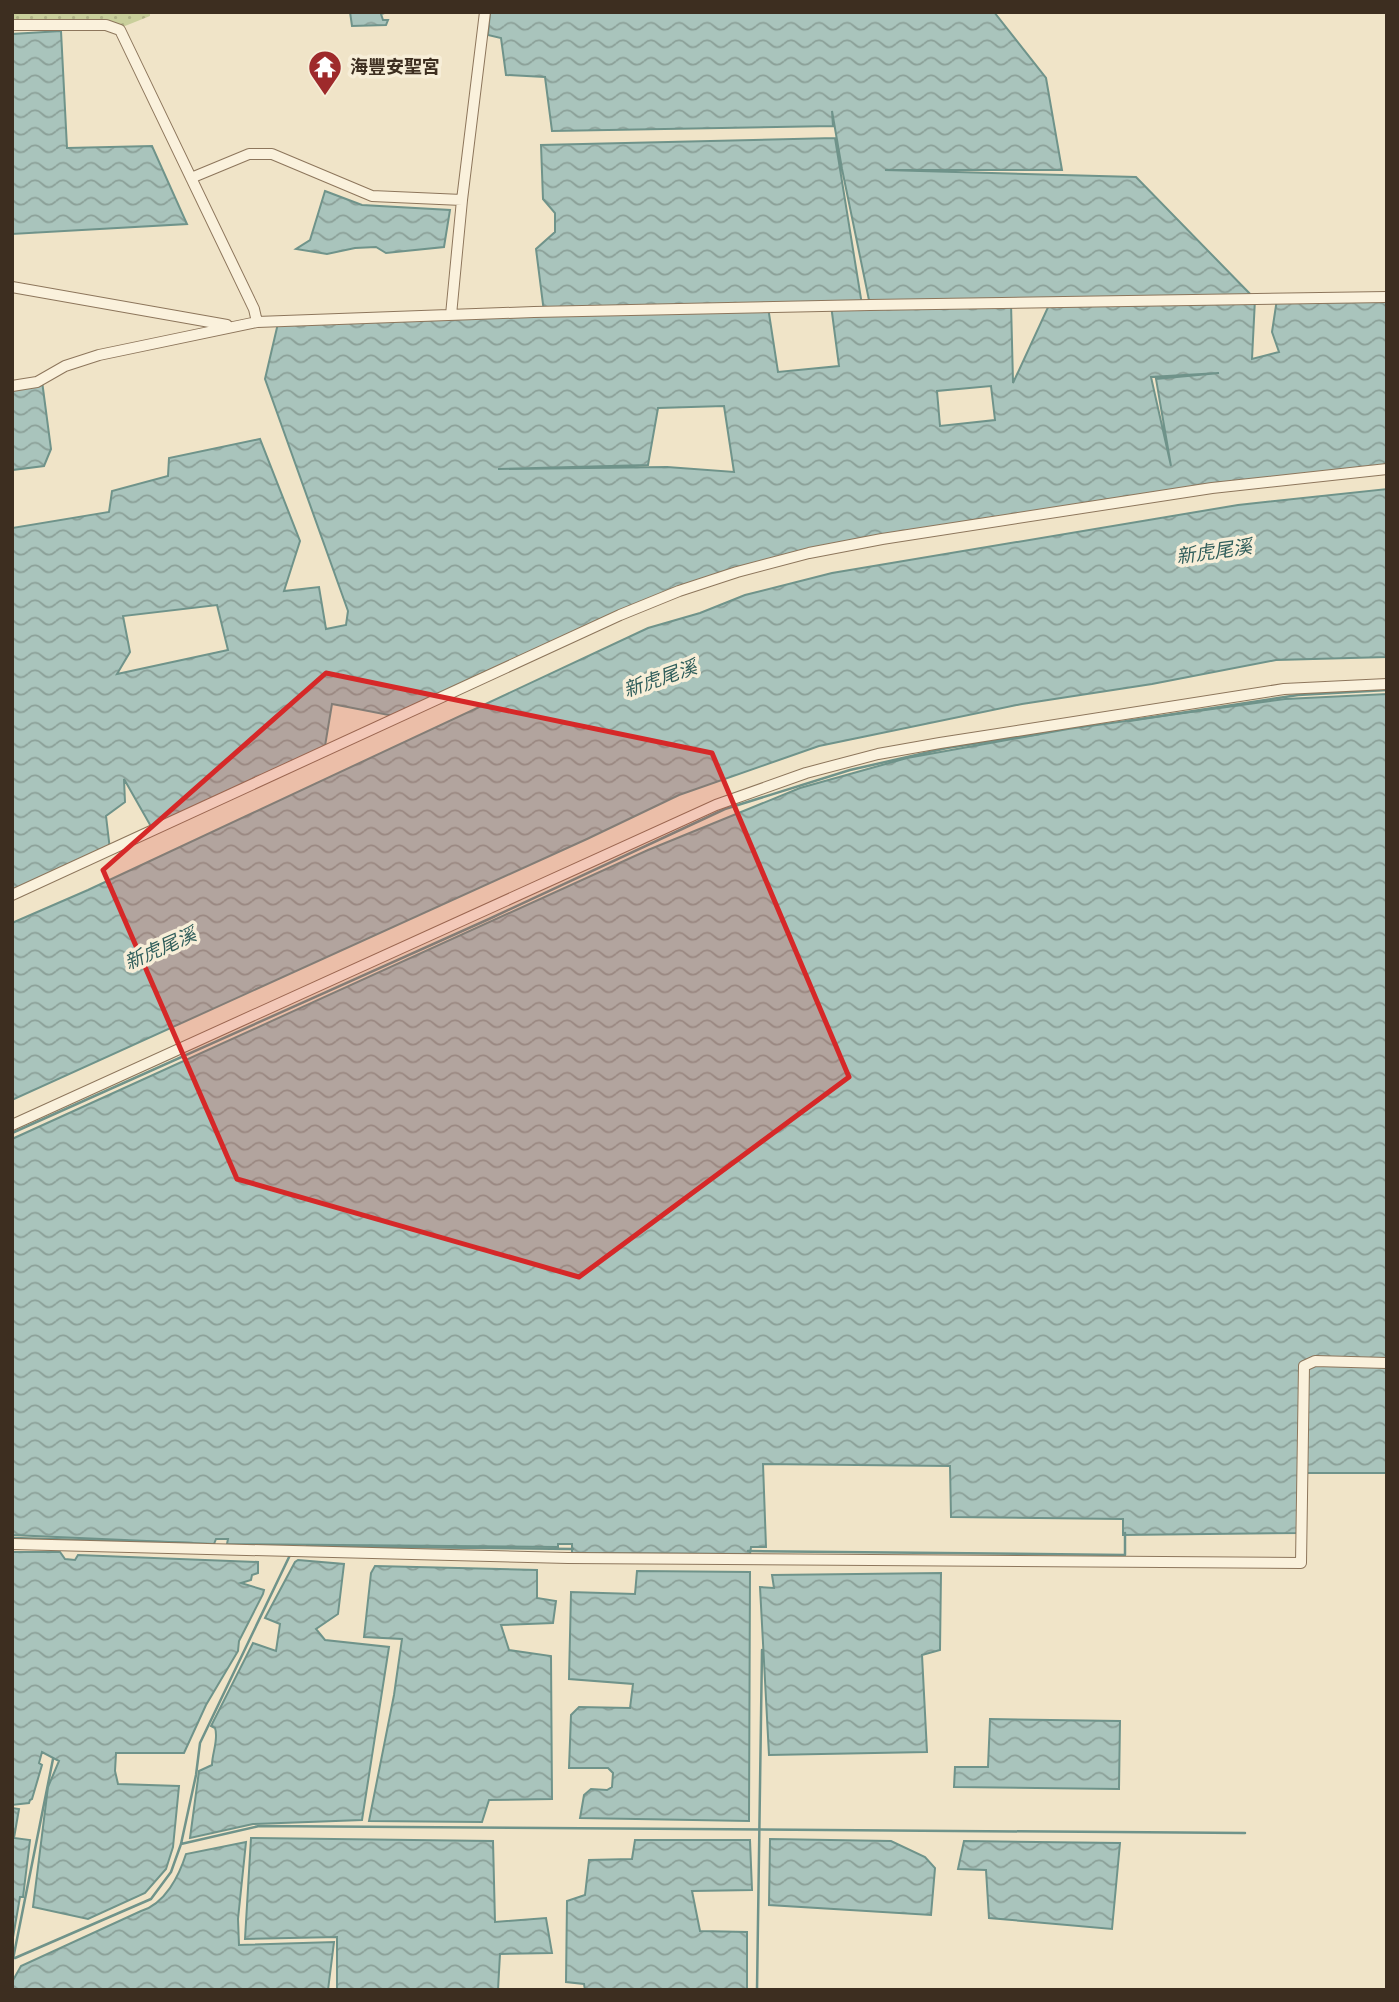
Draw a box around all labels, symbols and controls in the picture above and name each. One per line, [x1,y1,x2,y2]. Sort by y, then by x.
temple icon: 海豐安聖宮 [306,48,344,97]
place label: 海豐安聖宮 [350,55,440,78]
water label: 新虎尾溪 [1175,533,1256,568]
water label: 新虎尾溪 [620,653,703,702]
water label: 新虎尾溪 [120,920,202,974]

